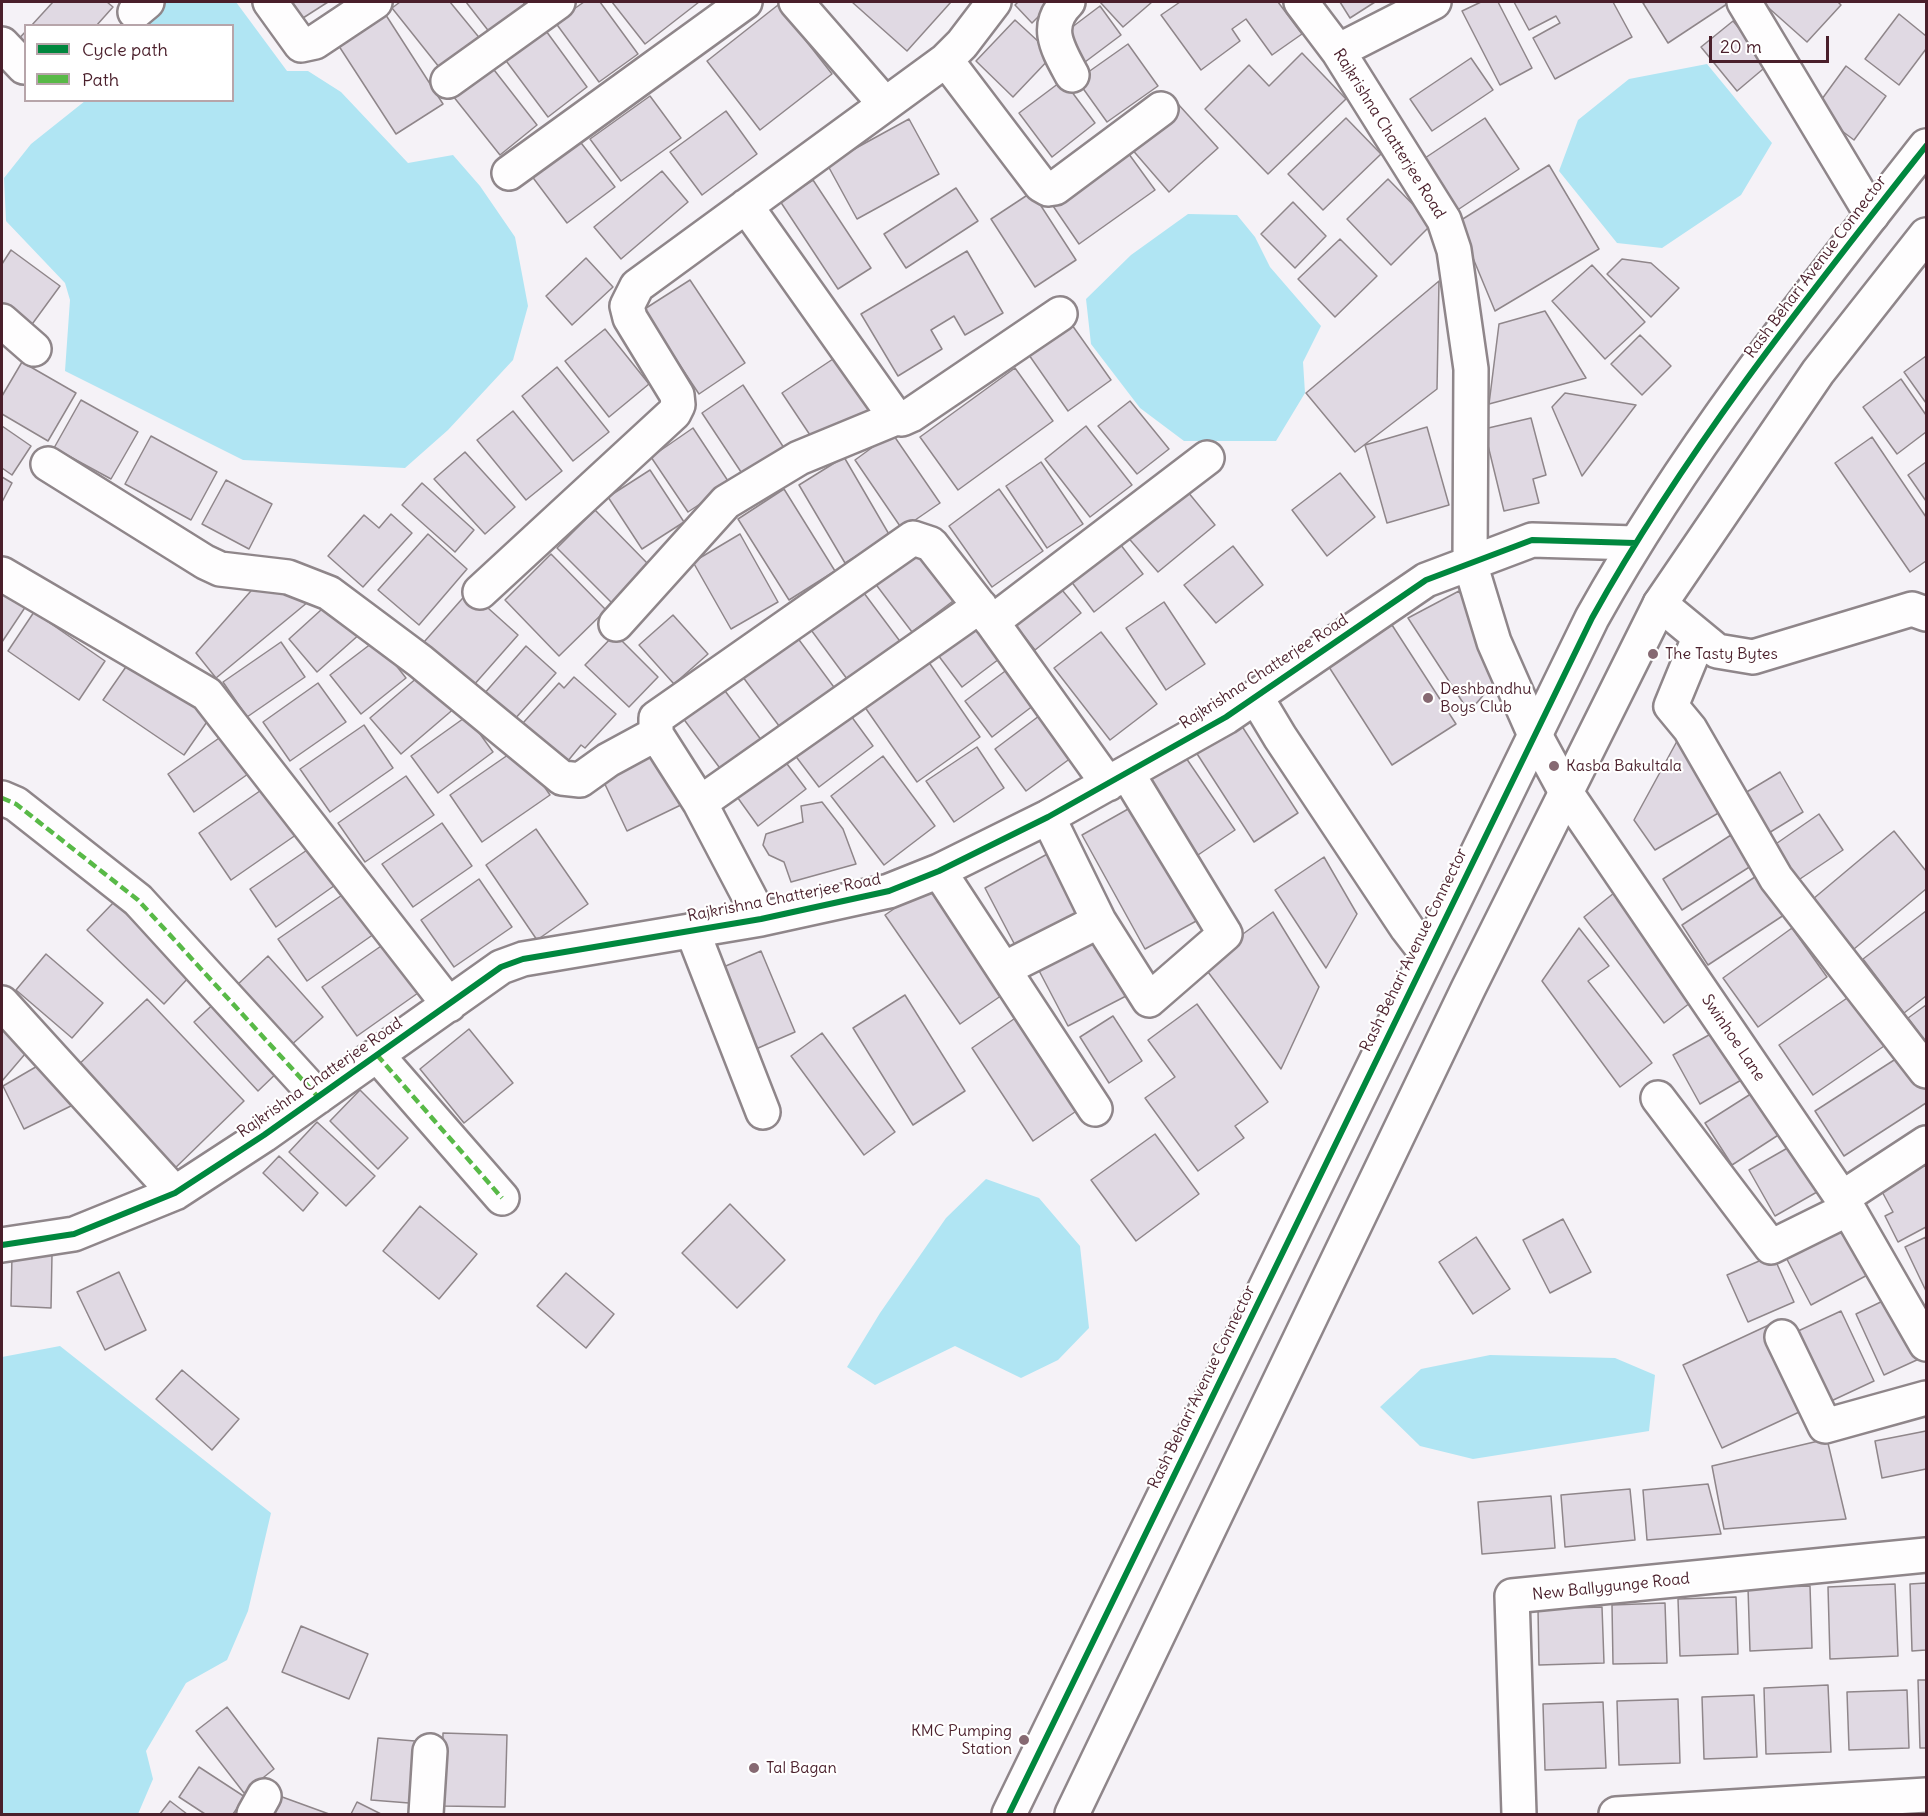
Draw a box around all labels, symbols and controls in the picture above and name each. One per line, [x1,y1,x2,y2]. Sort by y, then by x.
legend [24,24,234,102]
scale bar [1712,24,1832,62]
text: 20 m [1720,35,1762,58]
text: Cycle path [82,38,168,61]
street label: Rajkrishna Chatterjee Road [1329,46,1449,222]
text: Path [82,68,119,91]
street label: Rash Behari Avenue Connector [1741,172,1891,362]
street label: Rajkrishna Chatterjee Road [1176,610,1352,734]
place label: The Tasty Bytes [1665,644,1778,664]
marker: The Tasty Bytes [1646,647,1660,661]
place label: Deshbandhu Boys Club [1440,679,1532,717]
marker: Deshbandhu Boys Club [1421,691,1435,705]
place label: Kasba Bakultala [1566,756,1682,776]
marker: Kasba Bakultala [1547,759,1561,773]
street label: Rash Behari Avenue Connector [1356,845,1472,1055]
street label: Rajkrishna Chatterjee Road [686,870,882,926]
street label: Swinhoe Lane [1697,991,1769,1085]
street label: Rajkrishna Chatterjee Road [234,1014,406,1142]
street label: Rash Behari Avenue Connector [1144,1282,1260,1492]
street label: New Ballygunge Road [1531,1569,1691,1605]
place label: KMC Pumping Station [911,1721,1012,1759]
marker: KMC Pumping Station [1017,1733,1031,1747]
place label: Tal Bagan [766,1758,837,1778]
marker: Tal Bagan [747,1761,761,1775]

